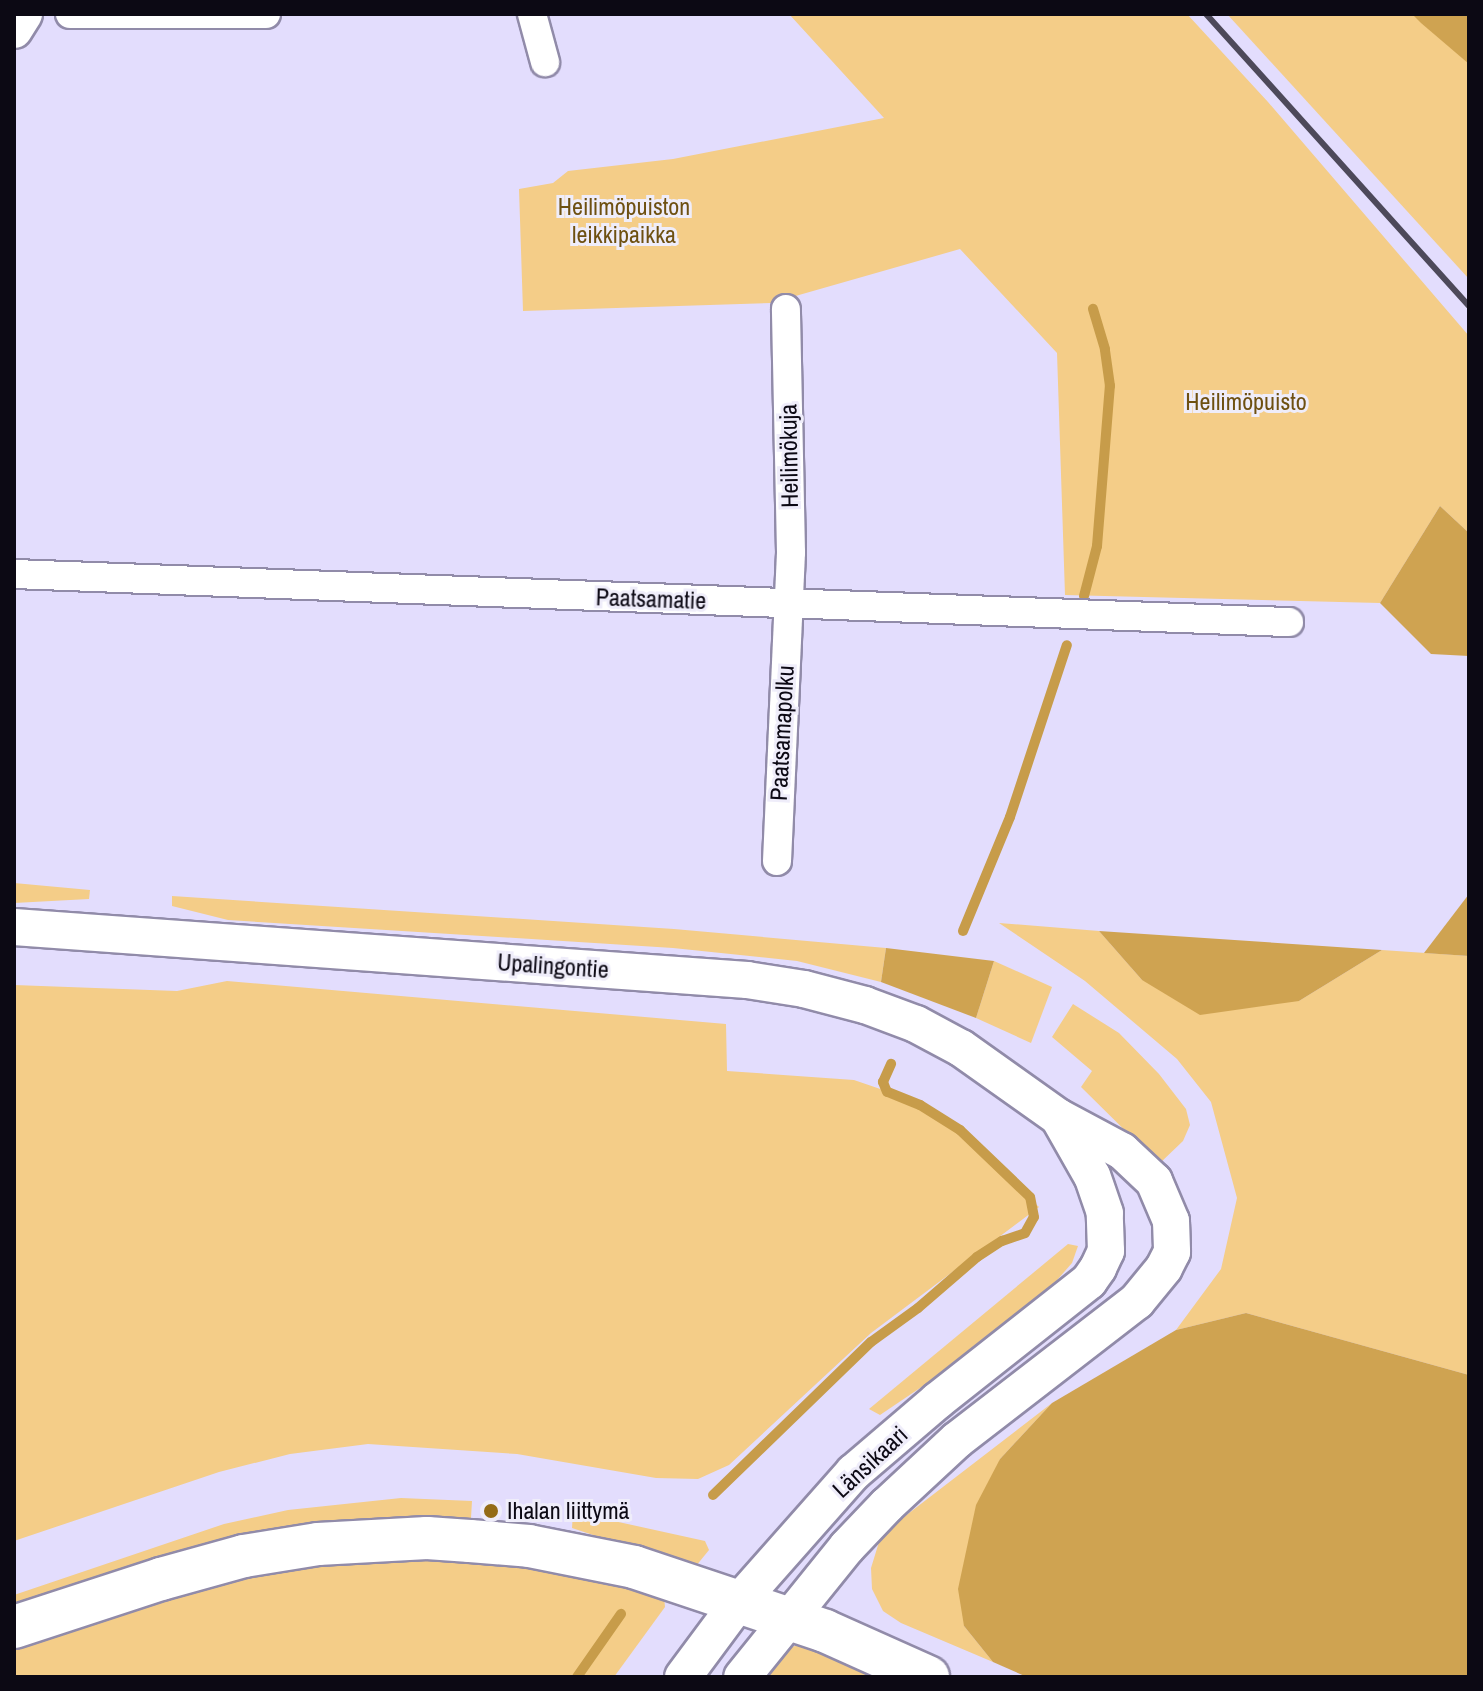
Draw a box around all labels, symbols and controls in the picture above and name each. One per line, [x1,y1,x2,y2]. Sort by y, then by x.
park label: Heilimöpuiston leikkipaikka [558,193,690,249]
park label: Heilimöpuisto [1185,388,1307,416]
street label: Heilimökuja [774,404,804,508]
street label: Paatsamatie [595,583,707,615]
street label: Paatsamapolku [764,665,800,801]
street label: Upalingontie [496,948,610,984]
street label: Länsikaari [827,1420,913,1504]
place label: Ihalan liittymä [507,1497,630,1525]
marker: Ihalan liittymä [482,1502,500,1520]

